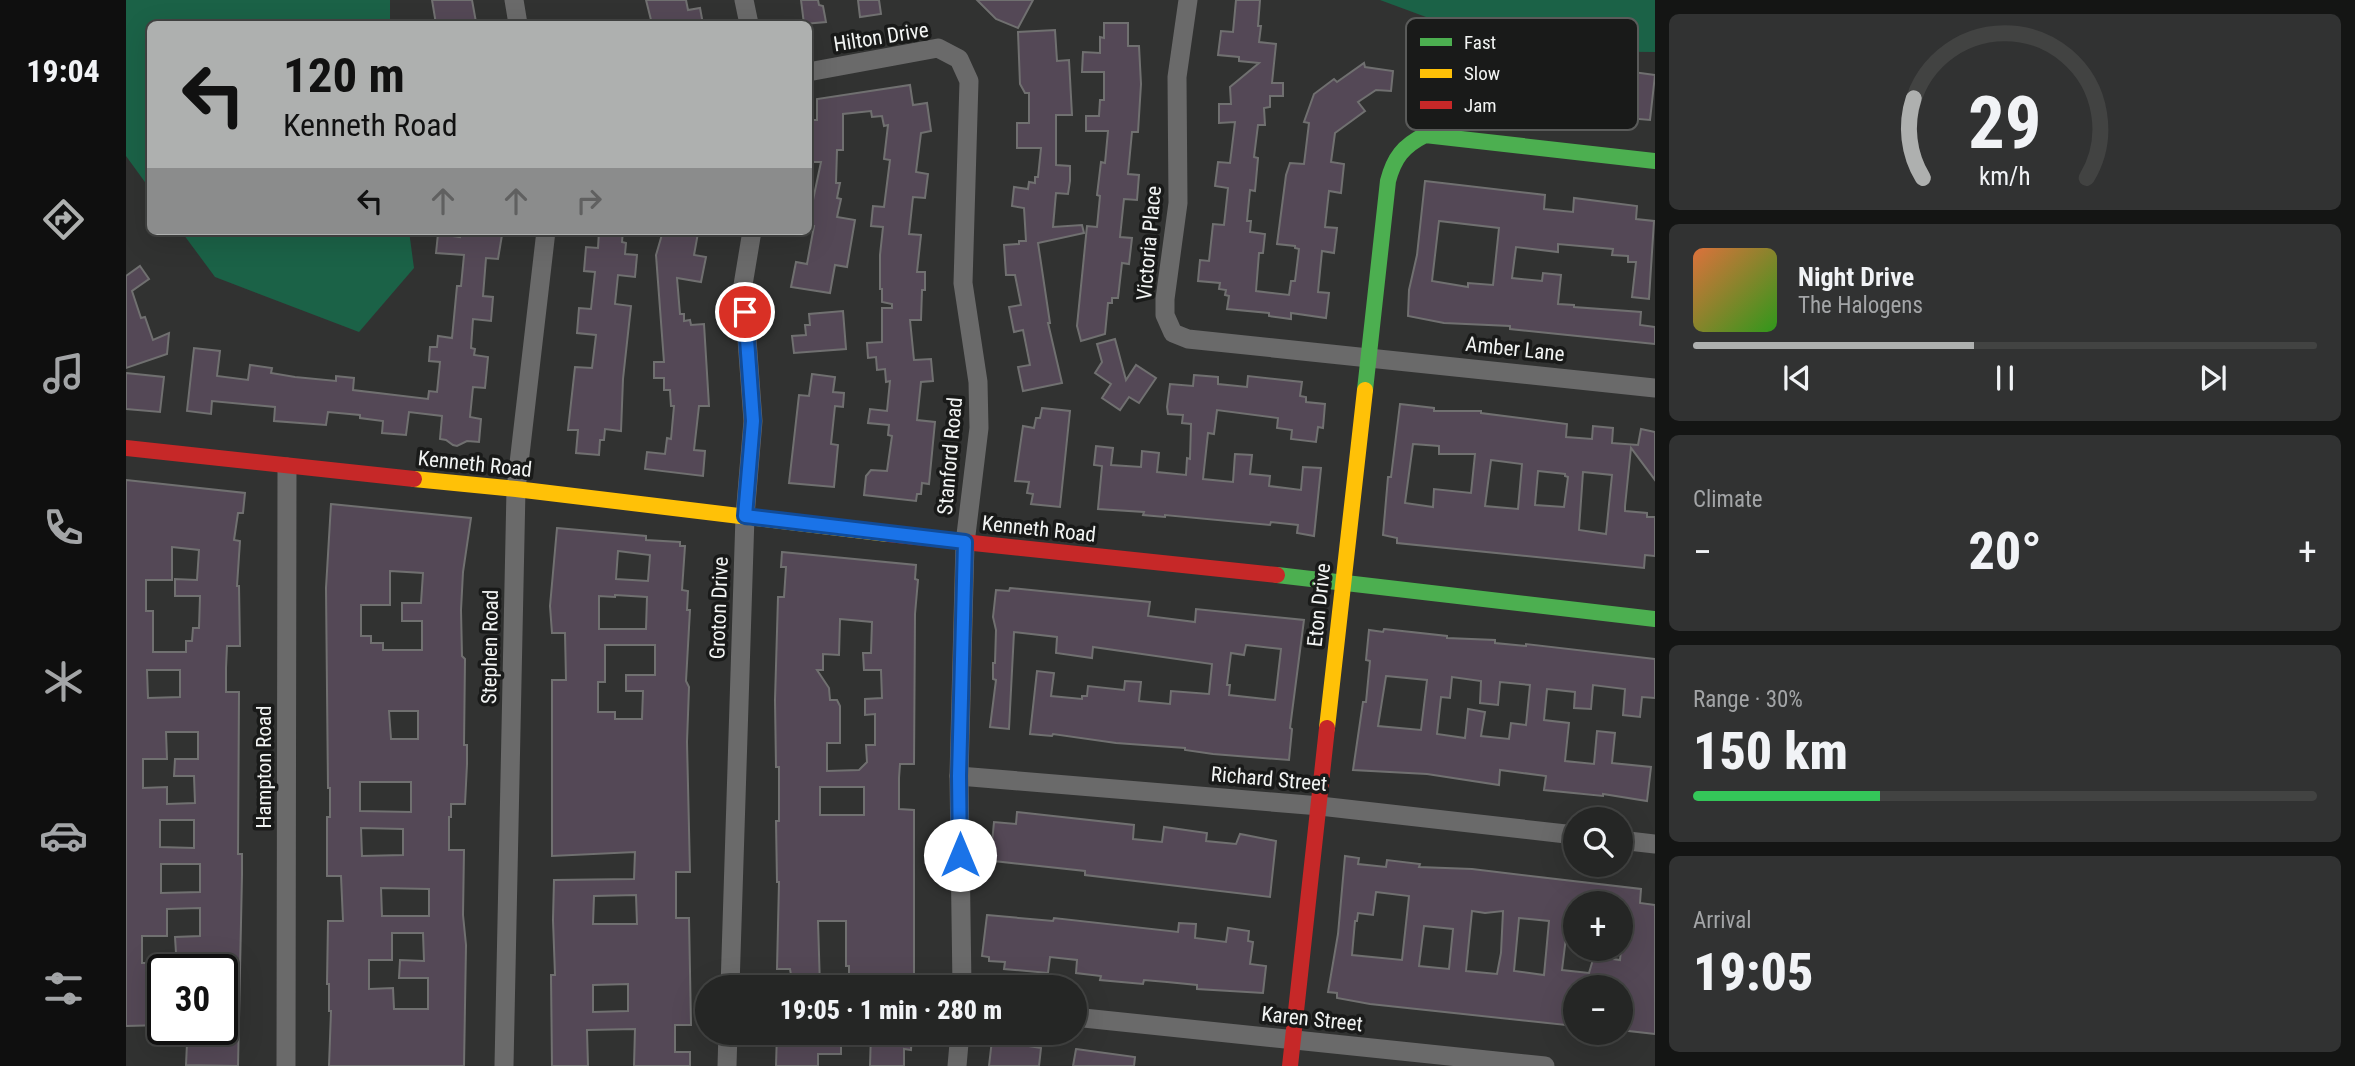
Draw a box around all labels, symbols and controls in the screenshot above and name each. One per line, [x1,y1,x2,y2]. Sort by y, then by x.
street label: Hilton Drive [832,18,930,56]
legend [1406,18,1638,130]
text: Fast [1464,31,1496,54]
text: 120 m [283,47,405,104]
icon: left [168,49,259,140]
text: 19:04 [26,52,100,90]
text: Slow [1464,62,1500,85]
text: 29 [1968,81,2042,167]
text: Jam [1464,94,1497,117]
text: Kenneth Road [283,106,458,144]
text: km/h [1979,162,2031,191]
icon: left [351,182,389,220]
icon: ahead [424,182,462,220]
icon: ahead [497,182,535,220]
icon: right [570,182,608,220]
street label: Victoria Place [1132,185,1166,301]
icon: directions [39,195,88,244]
text: Night Drive [1798,262,1914,292]
pin [715,282,775,342]
text: The Halogens [1798,292,1923,319]
icon: arrive [726,293,764,331]
street label: Amber Lane [1464,332,1566,366]
icon: music [39,349,88,398]
icon: previous [1778,359,1816,397]
icon: pause [1986,359,2024,397]
icon: next [2194,359,2232,397]
street label: Stanford Road [933,396,967,516]
street label: Kenneth Road [417,446,533,482]
text: Climate [1693,486,1763,513]
icon: phone [39,503,88,552]
street label: Kenneth Road [981,511,1097,547]
text: 20° [1968,521,2042,582]
text: − [1693,530,1712,574]
text: + [2298,530,2317,574]
street label: Groton Drive [705,556,733,660]
street label: Eton Drive [1303,562,1335,648]
street label: Stephen Road [477,590,503,704]
icon: climate [39,657,88,706]
text: Range · 30% [1693,686,1803,713]
street label: Hampton Road [252,706,276,828]
text: 150 km [1693,721,1848,782]
street label: Richard Street [1210,762,1328,796]
map controls [1563,807,1633,1045]
button: search [1563,807,1633,877]
icon: car [39,811,88,860]
position arrow [923,818,997,892]
button: + [1563,891,1633,961]
text: Arrival [1693,907,1752,934]
text: 19:05 [1693,942,1813,1003]
speed limit sign: 30 [147,954,238,1045]
icon: filters [39,964,88,1013]
button: − [1563,975,1633,1045]
text: 19:05 · 1 min · 280 m [780,995,1002,1025]
street label: Karen Street [1260,1002,1364,1036]

